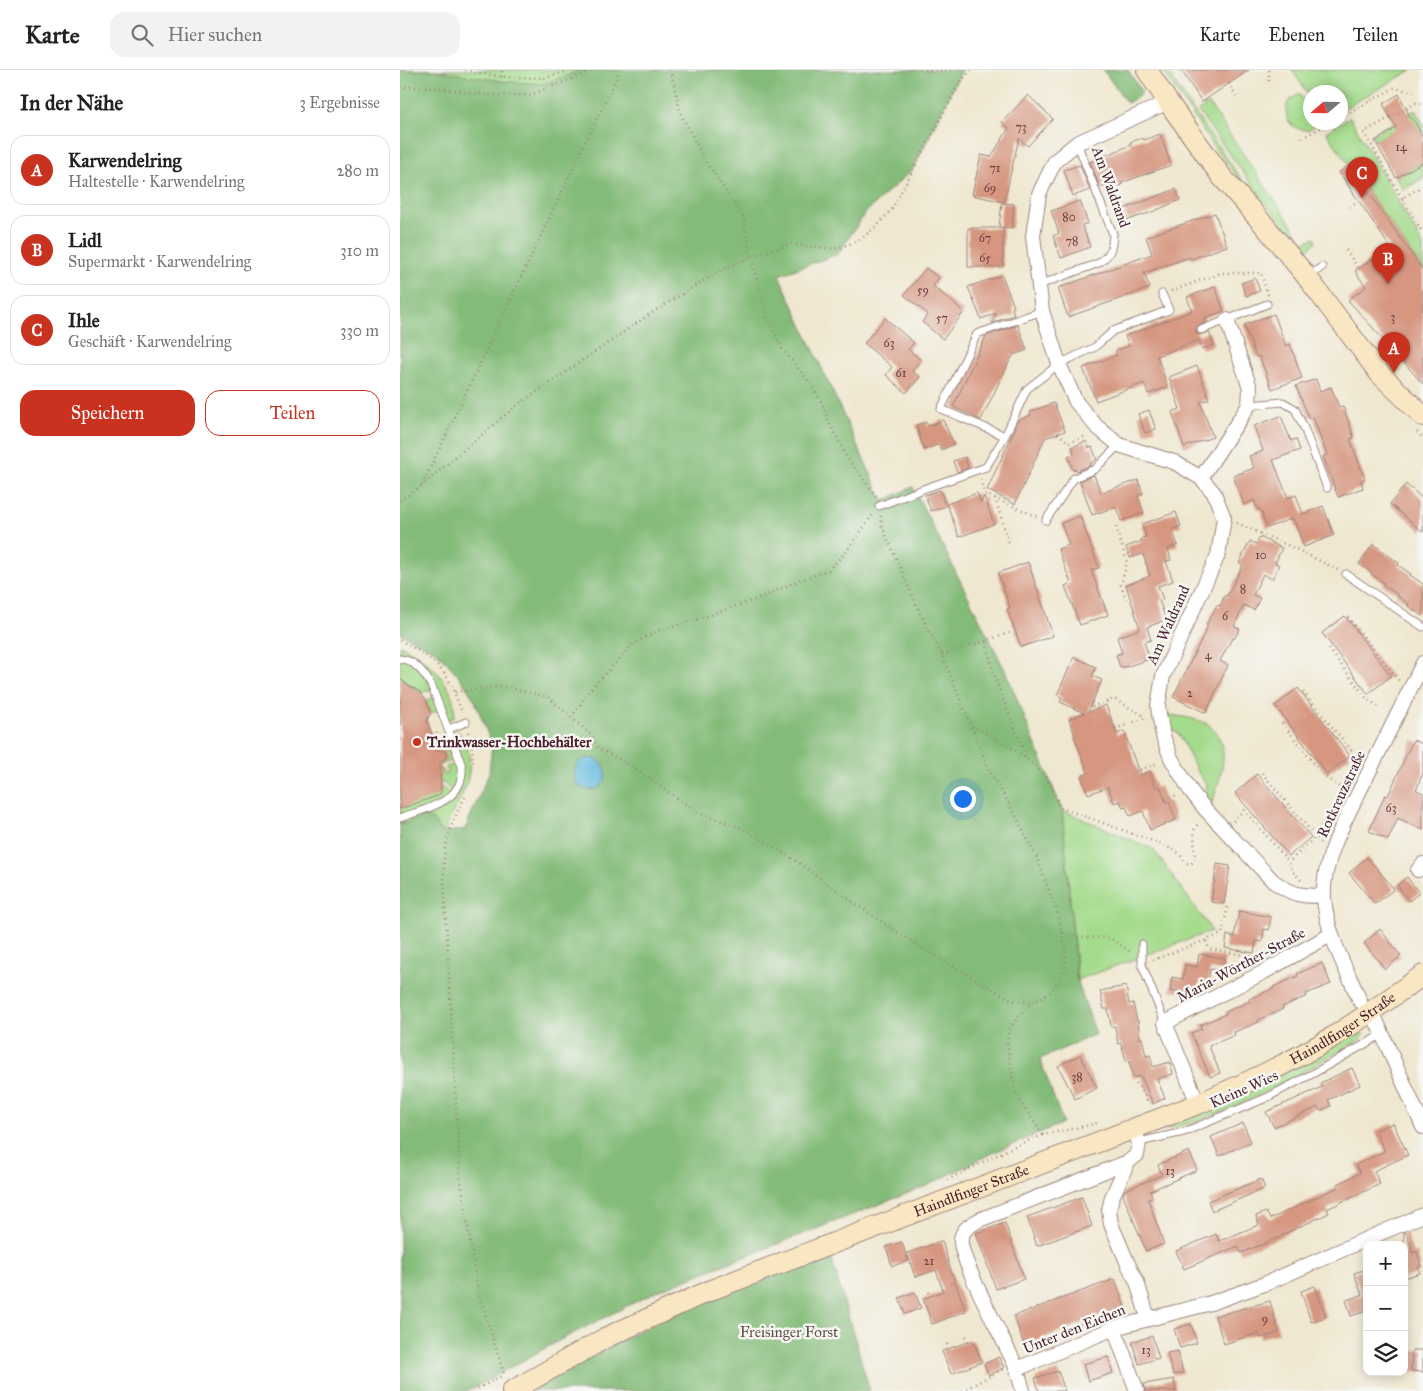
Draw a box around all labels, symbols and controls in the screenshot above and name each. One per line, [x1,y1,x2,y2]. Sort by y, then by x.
search box [110,12,460,57]
text: Karte [25,20,80,50]
icon: search [128,21,156,49]
text: Hier suchen [168,23,262,46]
text: Karte [1200,24,1241,46]
text: Ebenen [1269,24,1325,46]
text: Teilen [1353,24,1398,46]
north arrow [1303,85,1348,130]
text: In der Nähe [20,90,123,116]
text: 3 Ergebnisse [299,93,380,112]
house number: 73 [1015,120,1027,134]
house number: 14 [1395,140,1407,154]
street label: Am Waldrand [1088,143,1134,230]
text: Karwendelring [68,149,181,172]
pin: C [1346,157,1378,198]
text: A [32,161,42,180]
text: 280 m [336,161,379,180]
house number: 71 [989,161,1001,175]
text: Haltestelle · Karwendelring [68,172,244,191]
house number: 69 [984,181,996,195]
house number: 80 [1062,210,1076,224]
text: Lidl [68,229,102,252]
house number: 67 [979,231,991,245]
house number: 78 [1066,234,1078,248]
text: B [32,241,42,260]
text: 310 m [340,241,379,260]
pin: B [1372,243,1404,284]
house number: 65 [979,251,991,265]
text: Supermarkt · Karwendelring [68,252,251,271]
house number: 59 [917,283,929,297]
text: Ihle [68,309,100,332]
house number: 3 [1391,310,1396,324]
house number: 57 [936,311,948,325]
text: C [32,321,42,340]
text: 330 m [340,321,379,340]
text: Geschäft · Karwendelring [68,332,231,351]
pin: A [1378,332,1410,373]
house number: 63 [884,336,895,350]
house number: 61 [896,366,907,380]
button: Speichern [20,390,195,436]
button: Teilen [205,390,380,436]
house number: 10 [1255,548,1267,562]
street label: Am Waldrand [1142,582,1194,668]
house number: 8 [1240,582,1246,596]
house number: 6 [1222,609,1229,623]
house number: 4 [1205,648,1212,662]
house number: 2 [1187,686,1193,700]
place label: Trinkwasser-Hochbehälter [426,733,592,751]
marker: Trinkwasser-Hochbehälter [411,736,423,748]
street label: Rotkreuzstraße [1313,748,1369,840]
your location [950,786,976,812]
house number: 63 [1386,801,1397,815]
street label: Maria-Wörther-Straße [1174,924,1308,1006]
street label: Haindlfinger Straße [1286,988,1399,1069]
street label: Kleine Wies [1207,1066,1281,1112]
house number: 38 [1071,1070,1083,1084]
street label: Haindlfinger Straße [911,1160,1031,1221]
house number: 13 [1165,1164,1175,1178]
map controls [1363,1241,1408,1376]
button: + [1363,1241,1408,1286]
house number: 21 [924,1254,935,1268]
button: − [1363,1286,1408,1331]
street label: Unter den Eichen [1020,1300,1128,1358]
house number: 9 [1262,1312,1268,1326]
park label: Freisinger Forst [740,1323,839,1341]
button: layers [1363,1331,1408,1376]
house number: 13 [1141,1343,1151,1357]

